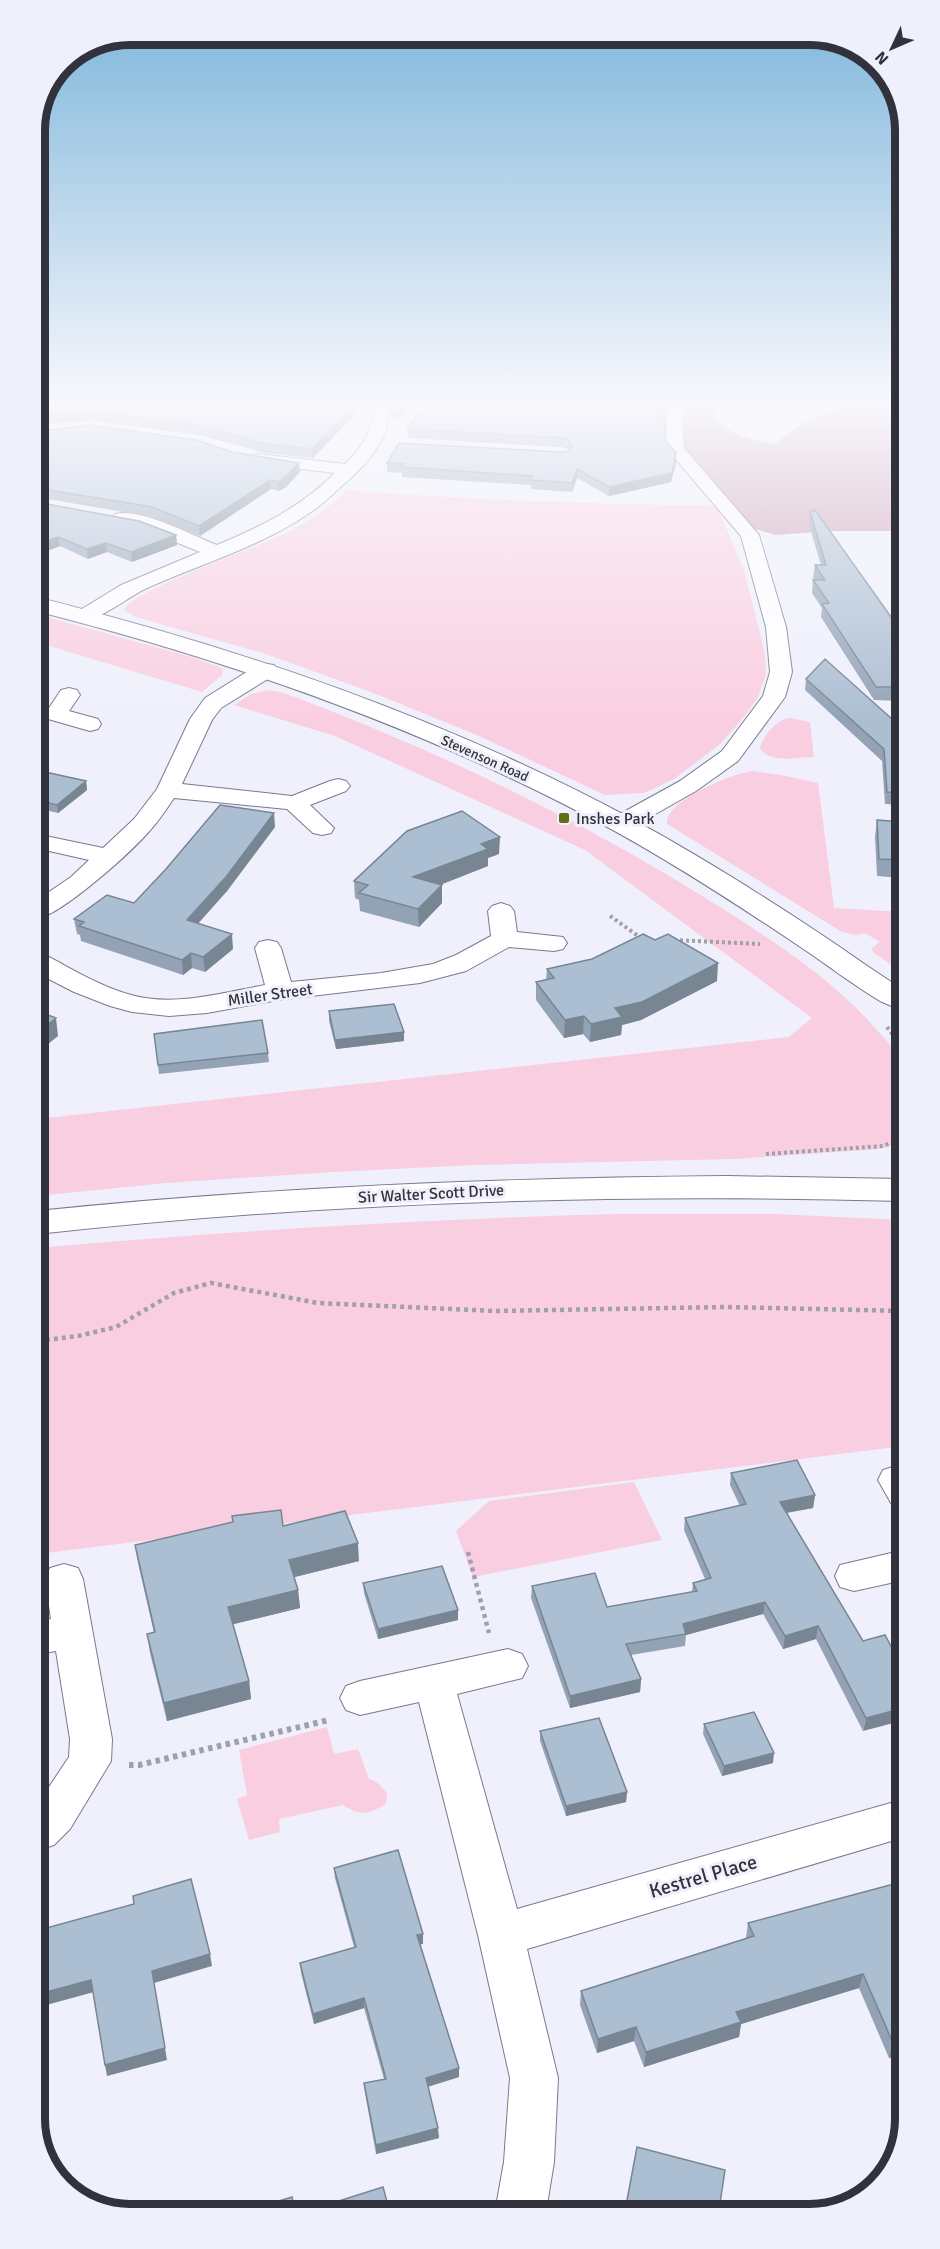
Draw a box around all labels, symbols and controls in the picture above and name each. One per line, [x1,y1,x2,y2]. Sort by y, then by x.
north arrow [862,18,922,78]
text: N [871,47,893,69]
street label: Stevenson Road [438,732,531,785]
place label: Inshes Park [576,809,654,829]
marker: Inshes Park [557,811,571,825]
street label: Miller Street [226,979,314,1011]
street label: Sir Walter Scott Drive [358,1180,505,1208]
street label: Kestrel Place [646,1849,760,1904]

